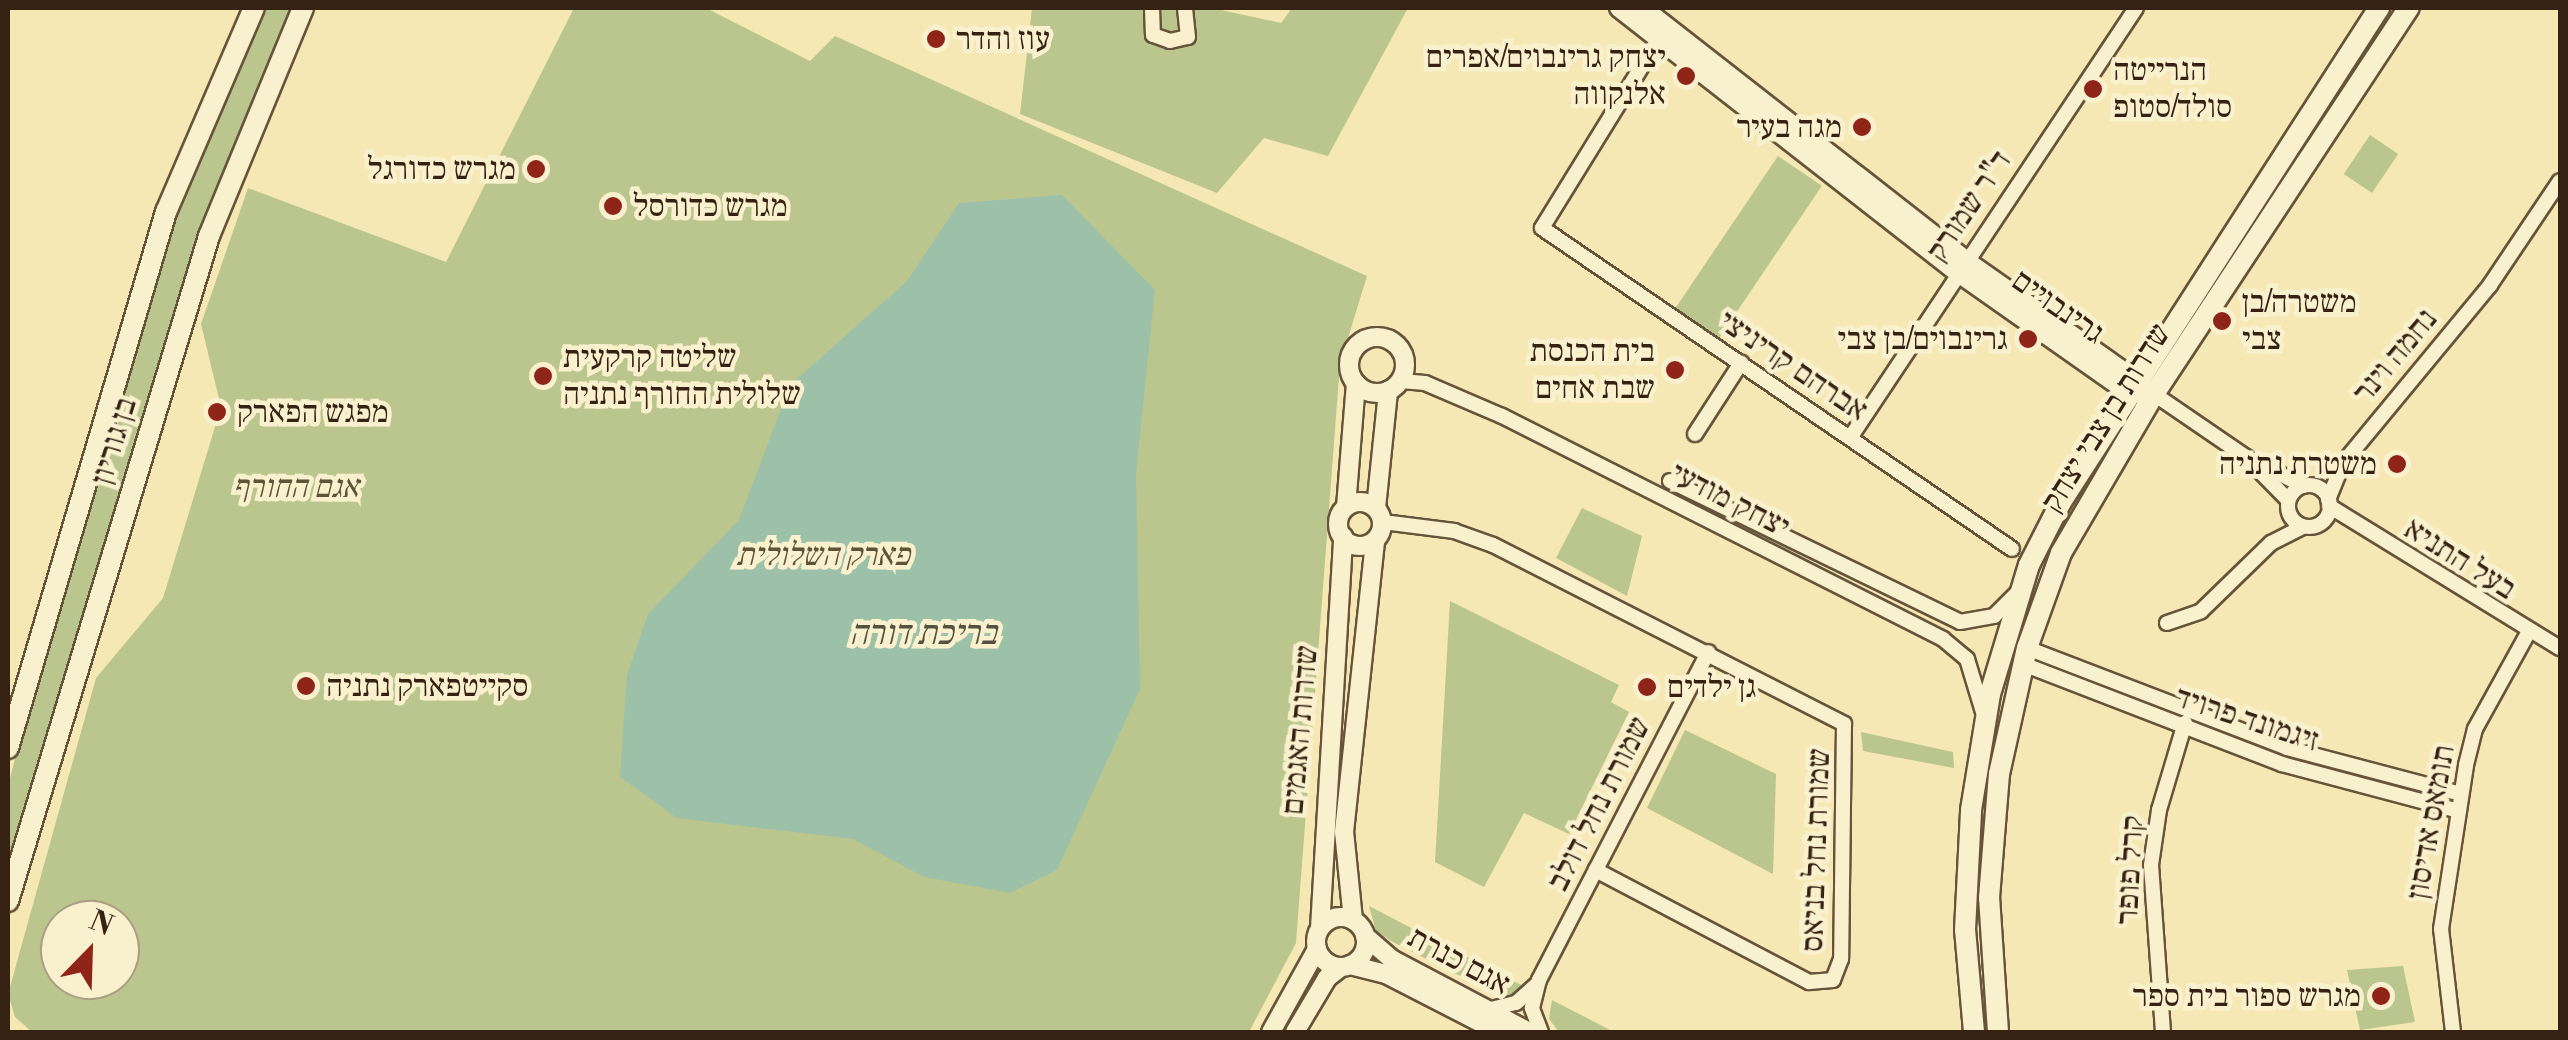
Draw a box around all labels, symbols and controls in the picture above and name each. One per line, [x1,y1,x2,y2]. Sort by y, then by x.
place label: עוז והדר [956,20,1050,58]
marker: עוז והדר [925,28,947,50]
place label: יצחק גרינבוים/אפרים אלנקווה [1426,39,1666,114]
place label: הנרייטה סולד/סטופ [2113,52,2232,127]
marker: יצחק גרינבוים/אפרים אלנקווה [1675,65,1697,87]
marker: הנרייטה סולד/סטופ [2082,78,2104,100]
place label: מגה בעיר [1736,108,1842,146]
marker: מגה בעיר [1851,116,1873,138]
street label: ד"ר שמורק [1918,143,2020,269]
place label: מגרש כדורגל [367,150,516,188]
marker: מגרש כדורגל [525,158,547,180]
place label: מגרש כדורסל [633,187,788,225]
marker: מגרש כדורסל [602,195,624,217]
street label: גרינבויים [2004,261,2112,353]
place label: משטרה/בן צבי [2242,284,2357,359]
street label: נחמה וינר [2344,301,2446,411]
street label: אברהם קריניצי [1711,302,1875,430]
marker: משטרה/בן צבי [2211,310,2233,332]
street label: שדרות בן צבי יצחק [2033,317,2179,519]
place label: גרינבוים/בן צבי [1838,320,2008,358]
marker: גרינבוים/בן צבי [2017,328,2039,350]
place label: בית הכנסת שבת אחים [1530,333,1655,408]
place label: שליטה קרקעית שלולית החורף נתניה [563,339,801,414]
marker: בית הכנסת שבת אחים [1664,359,1686,381]
marker: שליטה קרקעית שלולית החורף נתניה [532,365,554,387]
street label: בן גוריון [83,393,145,489]
place label: מפגש הפארק [237,393,389,431]
marker: מפגש הפארק [206,401,228,423]
place label: משטרת נתניה [2219,445,2377,483]
marker: משטרת נתניה [2386,453,2408,475]
street label: יצחק מודעי [1664,454,1796,546]
park label: אגם החורף [233,468,359,506]
street label: בעל התניא [2397,510,2523,608]
park label: פארק השלולית [736,536,910,574]
water label: בריכת דורה [849,613,997,655]
street label: שדרות האגמים [1273,644,1327,816]
place label: סקייטפארק נתניה [326,667,528,705]
place label: גן ילדים [1667,668,1756,706]
marker: סקייטפארק נתניה [295,675,317,697]
marker: גן ילדים [1636,676,1658,698]
street label: זיגמונד פרויד [2170,678,2324,760]
street label: שמורת נחל דולב [1539,711,1659,897]
street label: תומאס אדיסון [2399,742,2463,902]
street label: שמורת נחל בניאס [1793,747,1839,953]
street label: קרל פופר [2108,814,2152,926]
north arrow [40,900,140,1000]
text: N [84,903,118,944]
street label: אגם כנרת [1401,918,1517,1004]
place label: מגרש ספור בית ספר [2132,977,2361,1015]
marker: מגרש ספור בית ספר [2370,985,2392,1007]

